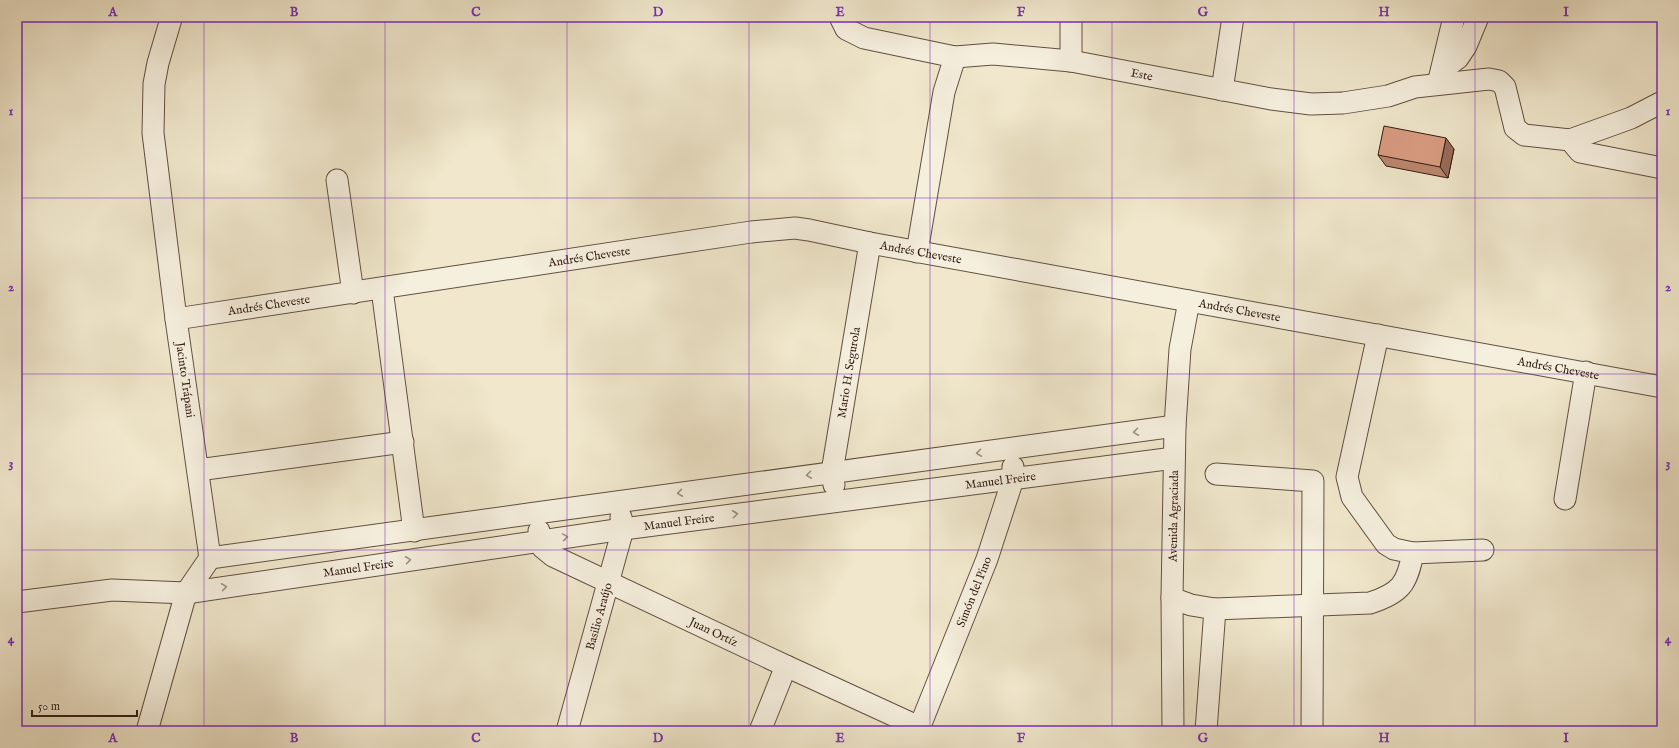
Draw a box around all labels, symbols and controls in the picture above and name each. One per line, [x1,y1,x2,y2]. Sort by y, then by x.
text: A [108,4,119,21]
text: B [290,4,299,21]
text: C [471,4,481,21]
text: D [653,4,664,21]
text: E [835,4,845,21]
text: F [1017,4,1026,21]
text: G [1198,4,1209,21]
text: H [1378,4,1390,21]
text: I [1563,4,1569,21]
street label: Este [1129,65,1155,84]
text: 1 [9,103,14,120]
text: 1 [1666,103,1671,120]
street label: Andrés Cheveste [878,237,963,267]
street label: Andrés Cheveste [546,243,632,270]
text: 2 [8,279,14,296]
text: 2 [1665,279,1671,296]
street label: Andrés Cheveste [226,291,311,319]
street label: Andrés Cheveste [1197,295,1282,325]
street label: Mario H. Segurola [834,325,864,419]
street label: Jacinto Trápani [171,339,198,419]
street label: Andrés Cheveste [1515,353,1601,383]
one-way arrow [1133,427,1139,436]
one-way arrow [976,448,982,457]
text: 3 [9,455,14,472]
text: 3 [1666,455,1671,472]
street label: Manuel Freire [964,468,1037,492]
street label: Avenida Agraciada [1165,469,1182,563]
one-way arrow [806,470,812,479]
one-way arrow [677,488,683,497]
street label: Manuel Freire [643,510,716,534]
one-way arrow [732,510,738,519]
one-way arrow [562,533,568,542]
street label: Simón del Pino [953,554,995,629]
street label: Manuel Freire [322,555,395,580]
one-way arrow [405,556,411,565]
street label: Basilio Araújo [582,580,615,652]
one-way arrow [221,583,227,592]
street label: Juan Ortíz [684,613,741,650]
text: 4 [8,631,15,648]
text: 4 [1665,631,1672,648]
scale bar [32,692,137,718]
text: 50 m [38,699,60,714]
text: A [108,730,119,747]
text: B [290,730,299,747]
text: C [471,730,481,747]
text: D [653,730,664,747]
text: E [835,730,845,747]
text: F [1017,730,1026,747]
text: G [1198,730,1209,747]
text: H [1378,730,1390,747]
text: I [1563,730,1569,747]

